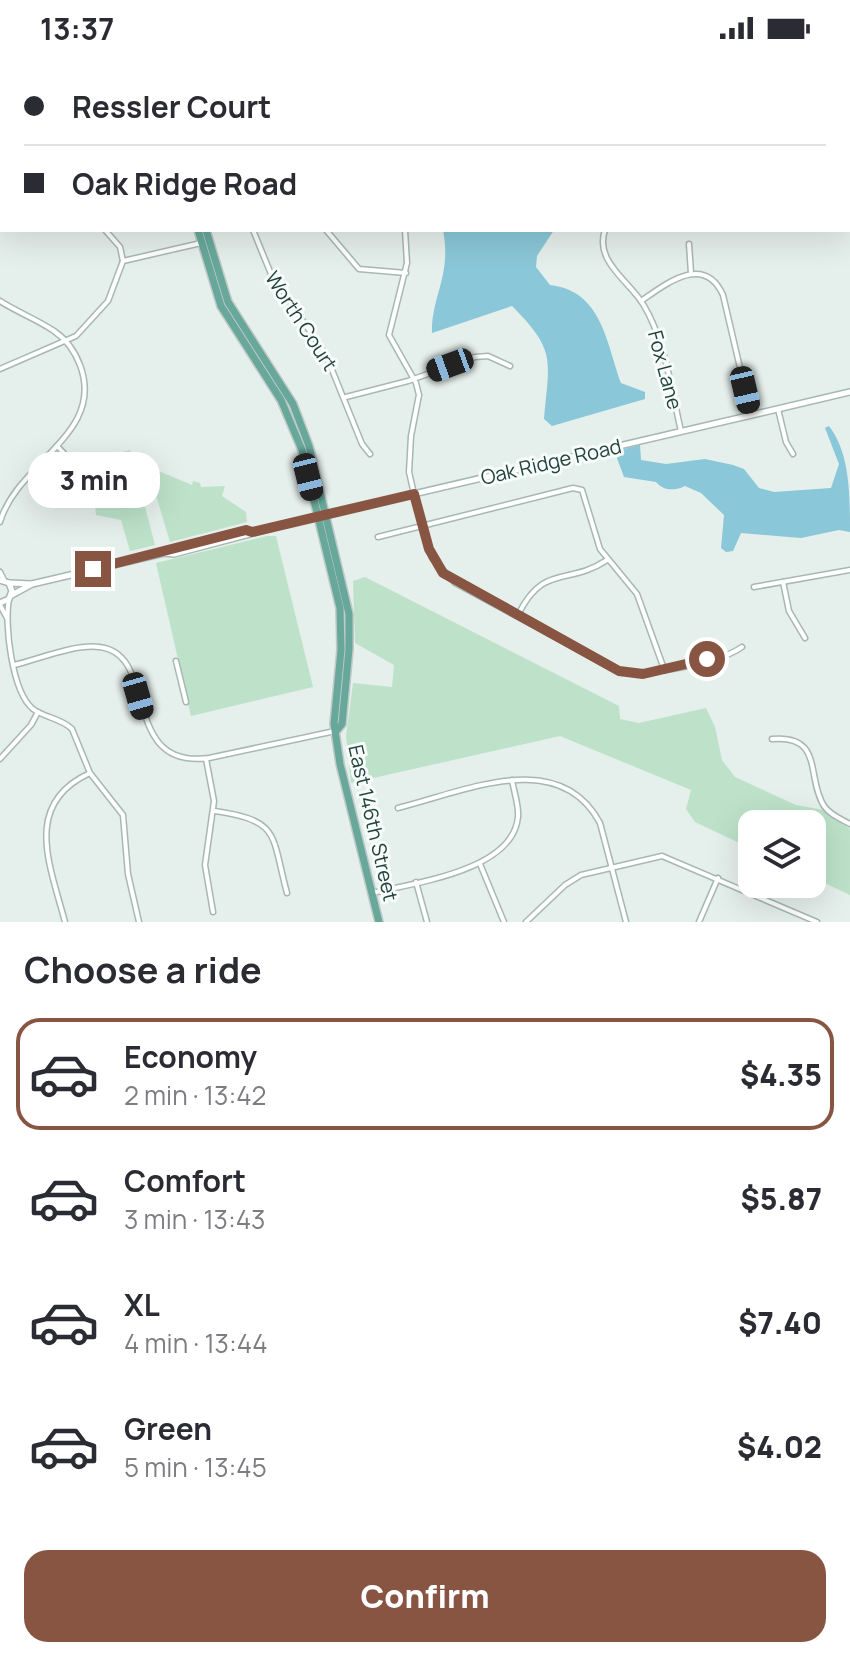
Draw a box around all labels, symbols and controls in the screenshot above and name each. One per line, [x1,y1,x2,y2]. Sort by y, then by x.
text: 13:37 [40,8,114,49]
text: Ressler Court [72,86,271,127]
text: Oak Ridge Road [72,163,297,204]
street label: Worth Court [259,266,344,376]
street label: Fox Lane [642,327,689,412]
car [423,346,477,384]
car [728,364,762,416]
street label: Oak Ridge Road [478,432,624,491]
car [291,451,325,503]
callout: 3 min [27,453,159,509]
text: 3 min [60,462,128,498]
route end [75,551,111,587]
route start [689,641,725,677]
car [120,670,156,722]
street label: East 146th Street [342,742,405,904]
map controls [738,810,826,898]
button: layers [738,810,826,898]
text: Choose a ride [24,945,262,994]
text: Economy [124,1036,257,1077]
icon: car [28,1038,100,1110]
text: $4.35 [740,1054,822,1095]
text: 2 min · 13:42 [124,1077,266,1113]
text: Comfort [124,1160,246,1201]
icon: car [28,1162,100,1234]
text: $5.87 [740,1178,822,1219]
text: 3 min · 13:43 [124,1201,265,1237]
text: XL [124,1284,160,1325]
icon: car [28,1286,100,1358]
text: $7.40 [738,1302,822,1343]
text: 4 min · 13:44 [124,1325,268,1361]
text: Green [124,1408,212,1449]
icon: car [28,1410,100,1482]
text: $4.02 [737,1426,822,1467]
text: 5 min · 13:45 [124,1449,267,1485]
button: Confirm [24,1550,826,1642]

